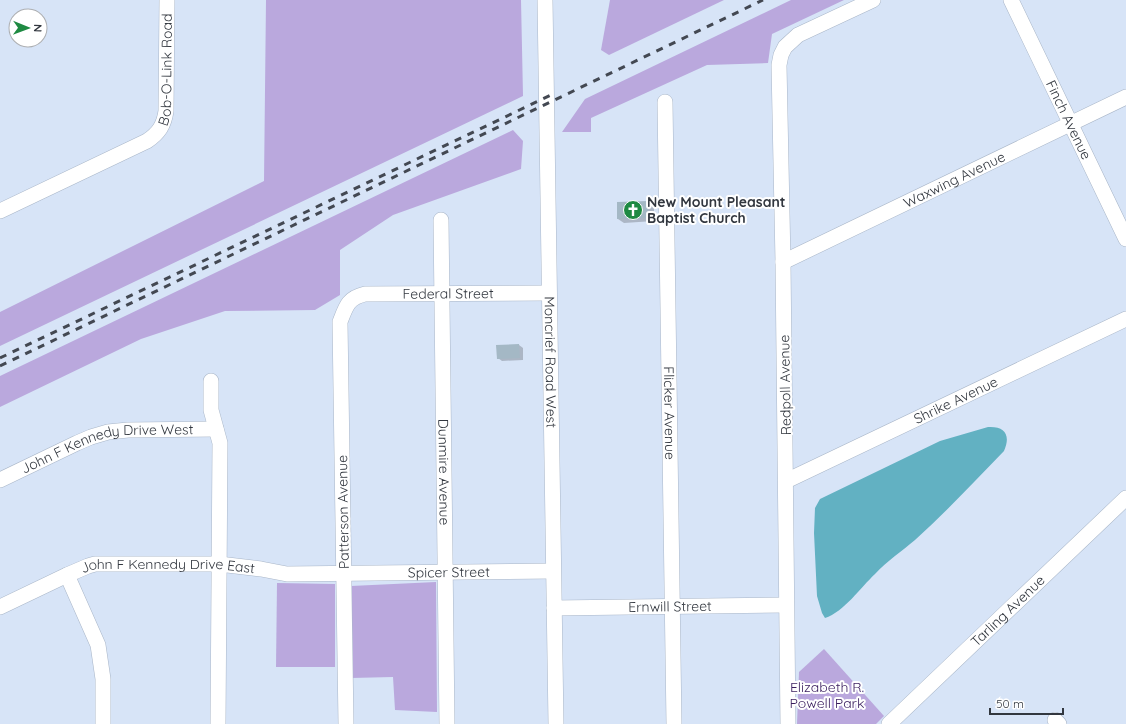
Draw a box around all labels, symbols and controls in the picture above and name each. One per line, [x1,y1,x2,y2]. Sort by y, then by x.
north arrow [8,8,48,48]
street label: Bob-O-Link Road [154,13,176,128]
text: N [31,24,45,32]
street label: Finch Avenue [1042,77,1095,163]
street label: Waxwing Avenue [900,147,1008,212]
place label: New Mount Pleasant Baptist Church [647,193,786,227]
church icon: New Mount Pleasant Baptist Church [622,199,644,221]
street label: Federal Street [402,284,494,303]
street label: Moncrief Road West [540,296,561,428]
street label: Redpoll Avenue [775,334,795,436]
street label: Flicker Avenue [660,366,679,460]
street label: Shrike Avenue [911,372,1001,428]
street label: Dunmire Avenue [434,419,454,526]
street label: John F Kennedy Drive West [18,420,194,478]
street label: Patterson Avenue [333,455,353,569]
street label: John F Kennedy Drive East [78,555,256,577]
street label: Spicer Street [408,563,490,582]
street label: Tarling Avenue [967,571,1049,650]
street label: Ernwill Street [628,597,712,616]
park label: Elizabeth R. Powell Park [790,678,865,712]
scale bar [990,690,1063,716]
text: 50 m [996,696,1024,711]

